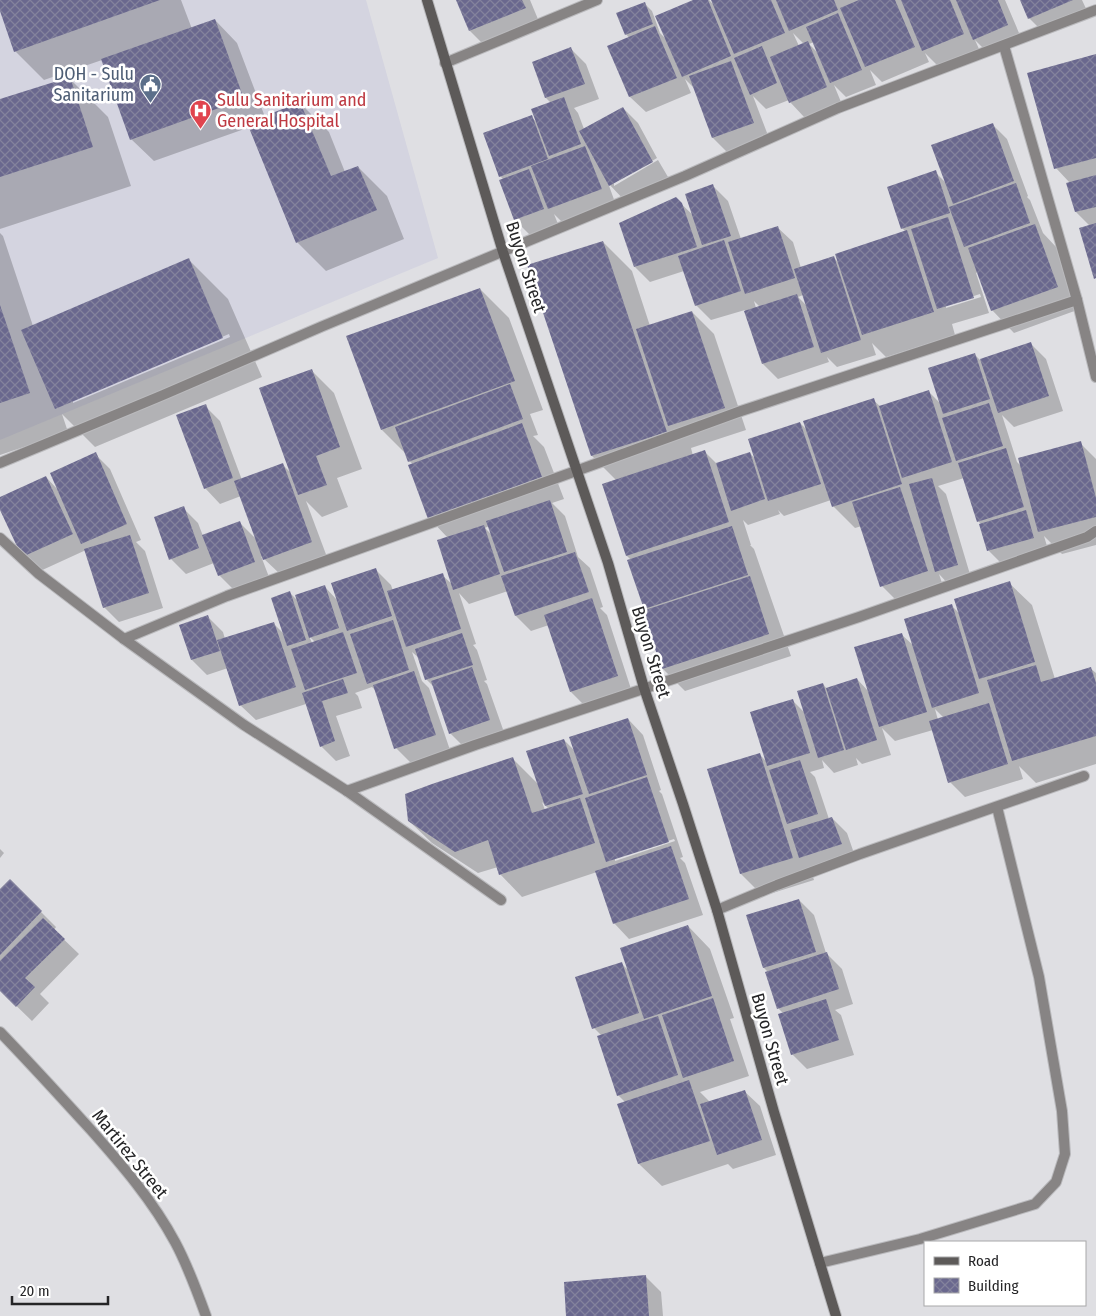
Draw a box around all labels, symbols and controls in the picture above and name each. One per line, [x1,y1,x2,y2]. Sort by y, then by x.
place label: DOH - Sulu Sanitarium [54,63,134,106]
public building icon: DOH - Sulu Sanitarium [138,72,162,103]
place label: Sulu Sanitarium and General Hospital [217,89,366,132]
hospital icon: Sulu Sanitarium and General Hospital [189,98,213,129]
street label: Buyon Street [501,219,551,316]
street label: Buyon Street [627,604,675,701]
street label: Buyon Street [746,990,794,1088]
street label: Martirez Street [87,1105,173,1203]
legend [924,1241,1086,1306]
text: Road [968,1252,999,1270]
scale bar [12,1274,109,1306]
text: Building [968,1277,1019,1295]
text: 20 m [20,1282,50,1300]

